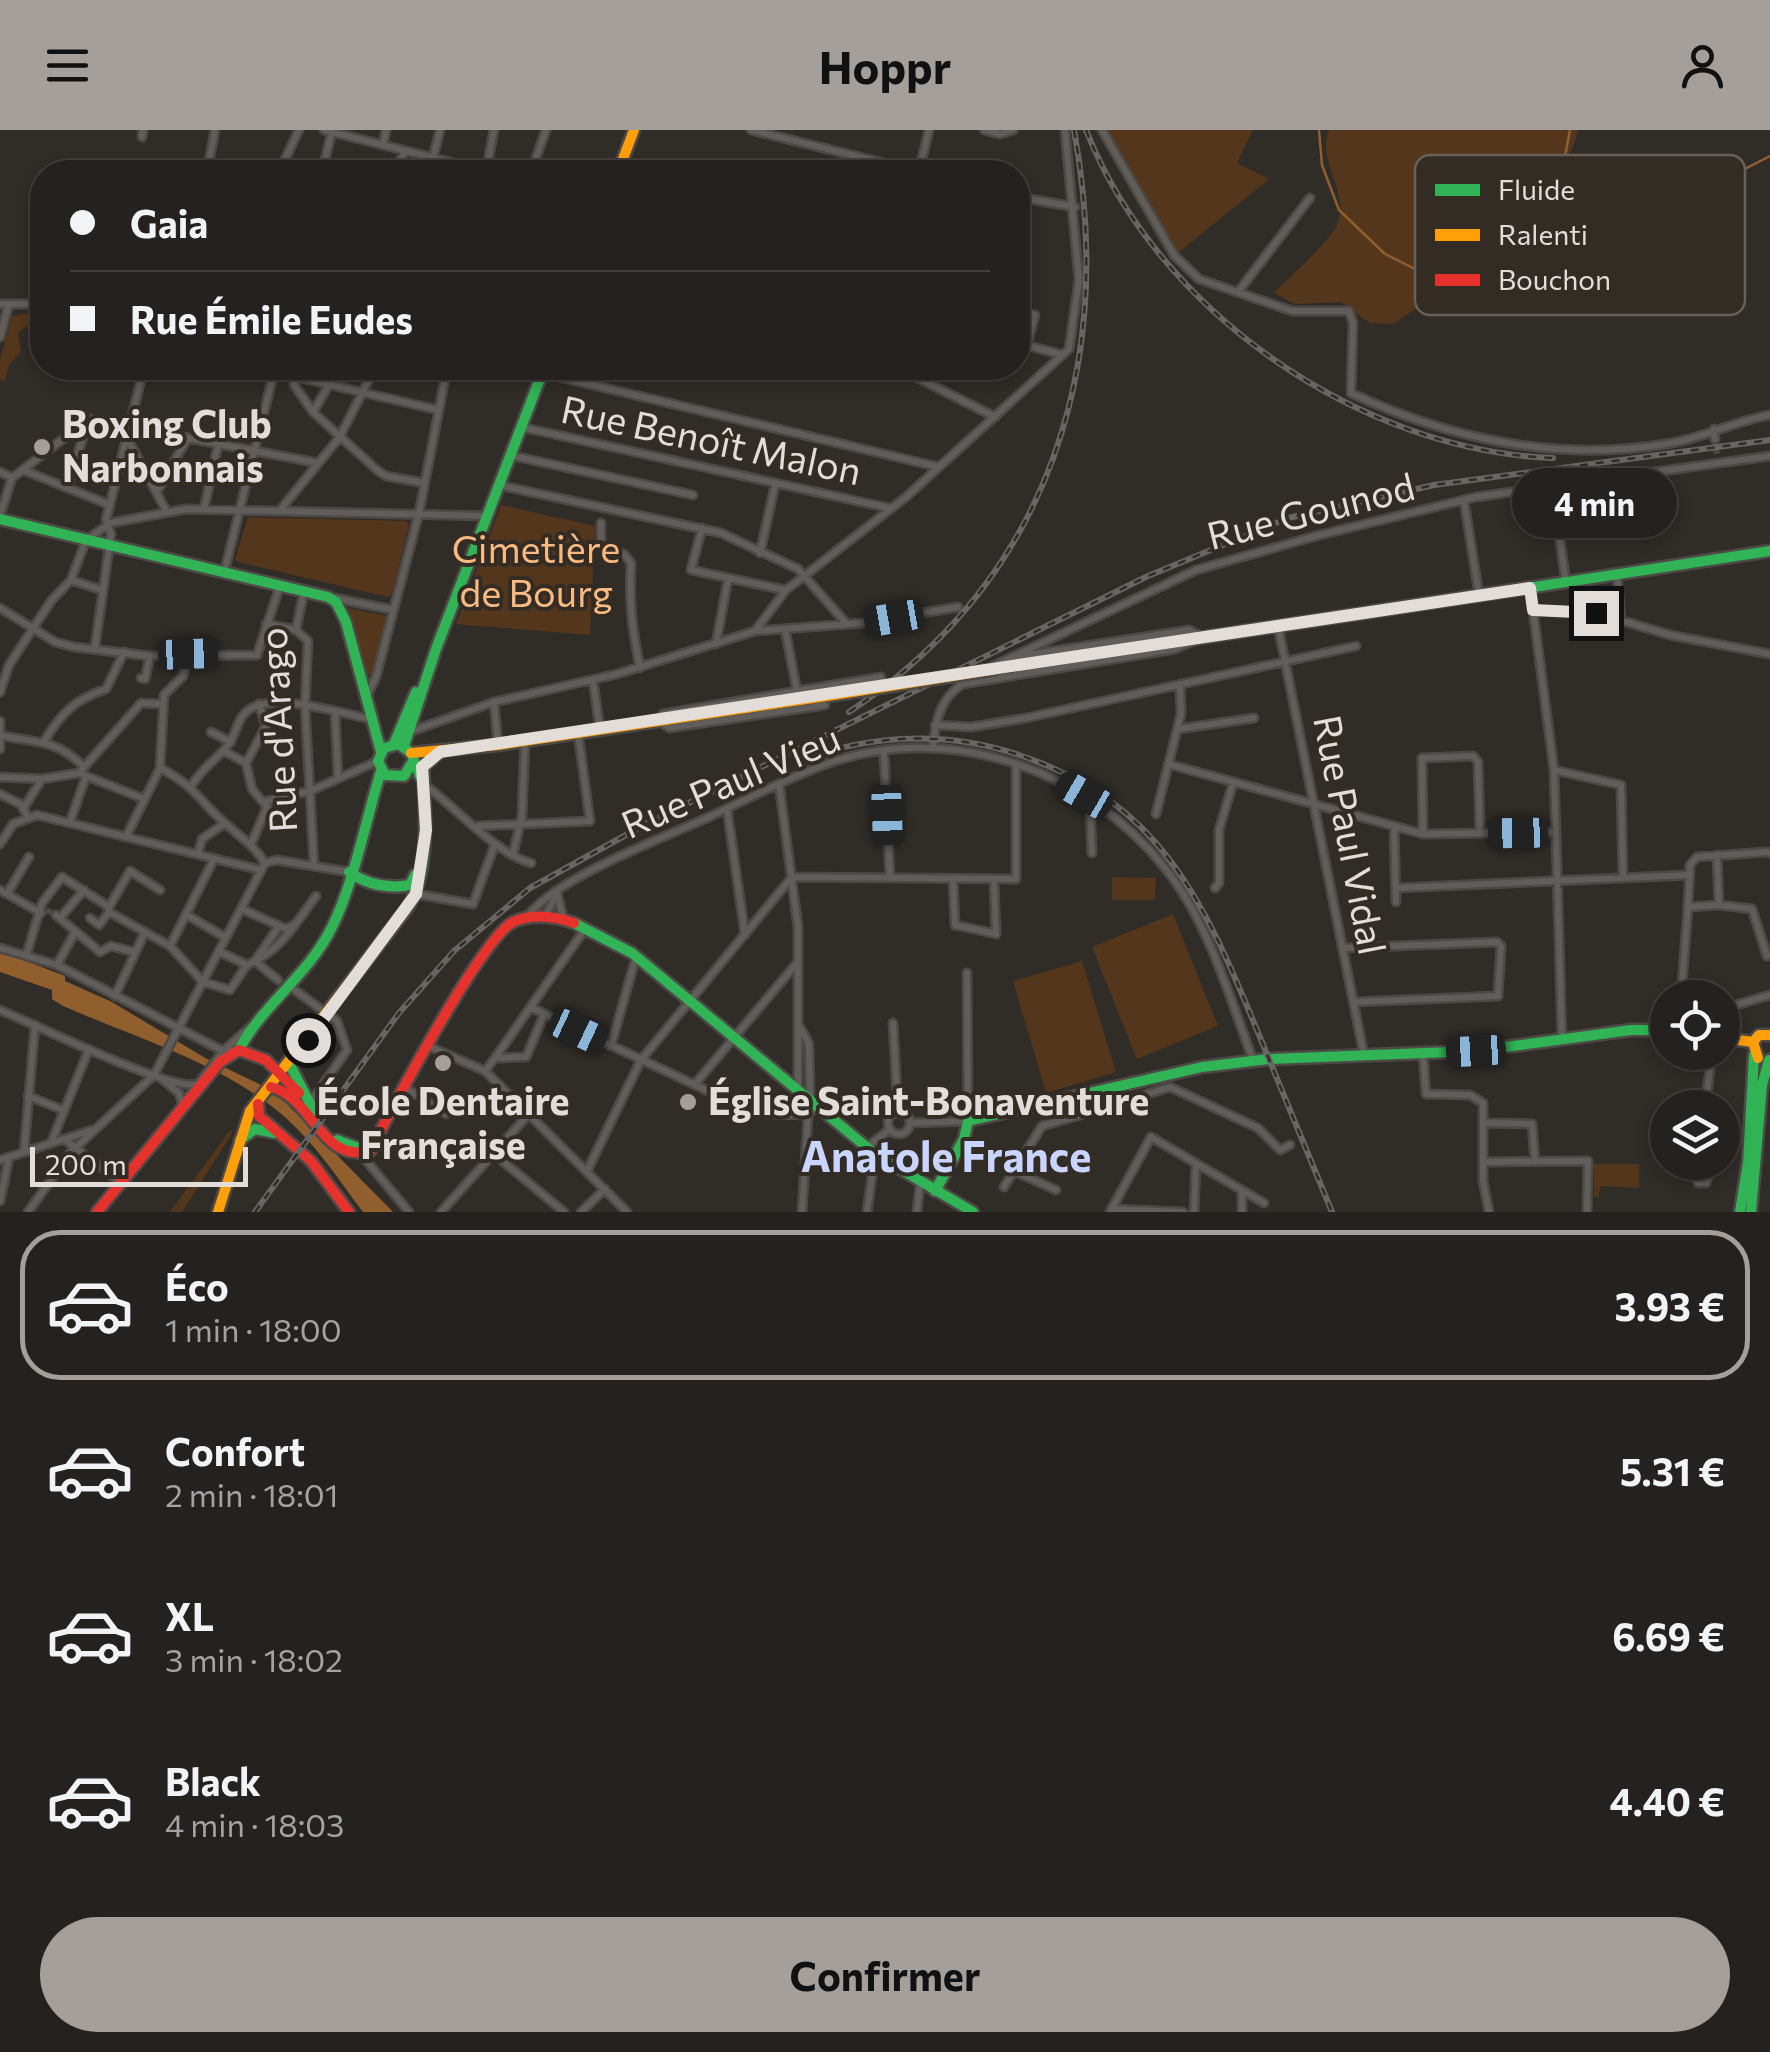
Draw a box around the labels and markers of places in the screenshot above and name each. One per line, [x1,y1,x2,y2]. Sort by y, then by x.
place label: Boxing Club Narbonnais [62,399,272,490]
marker: Boxing Club Narbonnais [31,436,53,458]
marker: École Dentaire Française [432,1052,454,1074]
place label: École Dentaire Française [316,1076,570,1168]
place label: Église Saint-Bonaventure [708,1076,1149,1123]
marker: Église Saint-Bonaventure [677,1091,699,1113]

